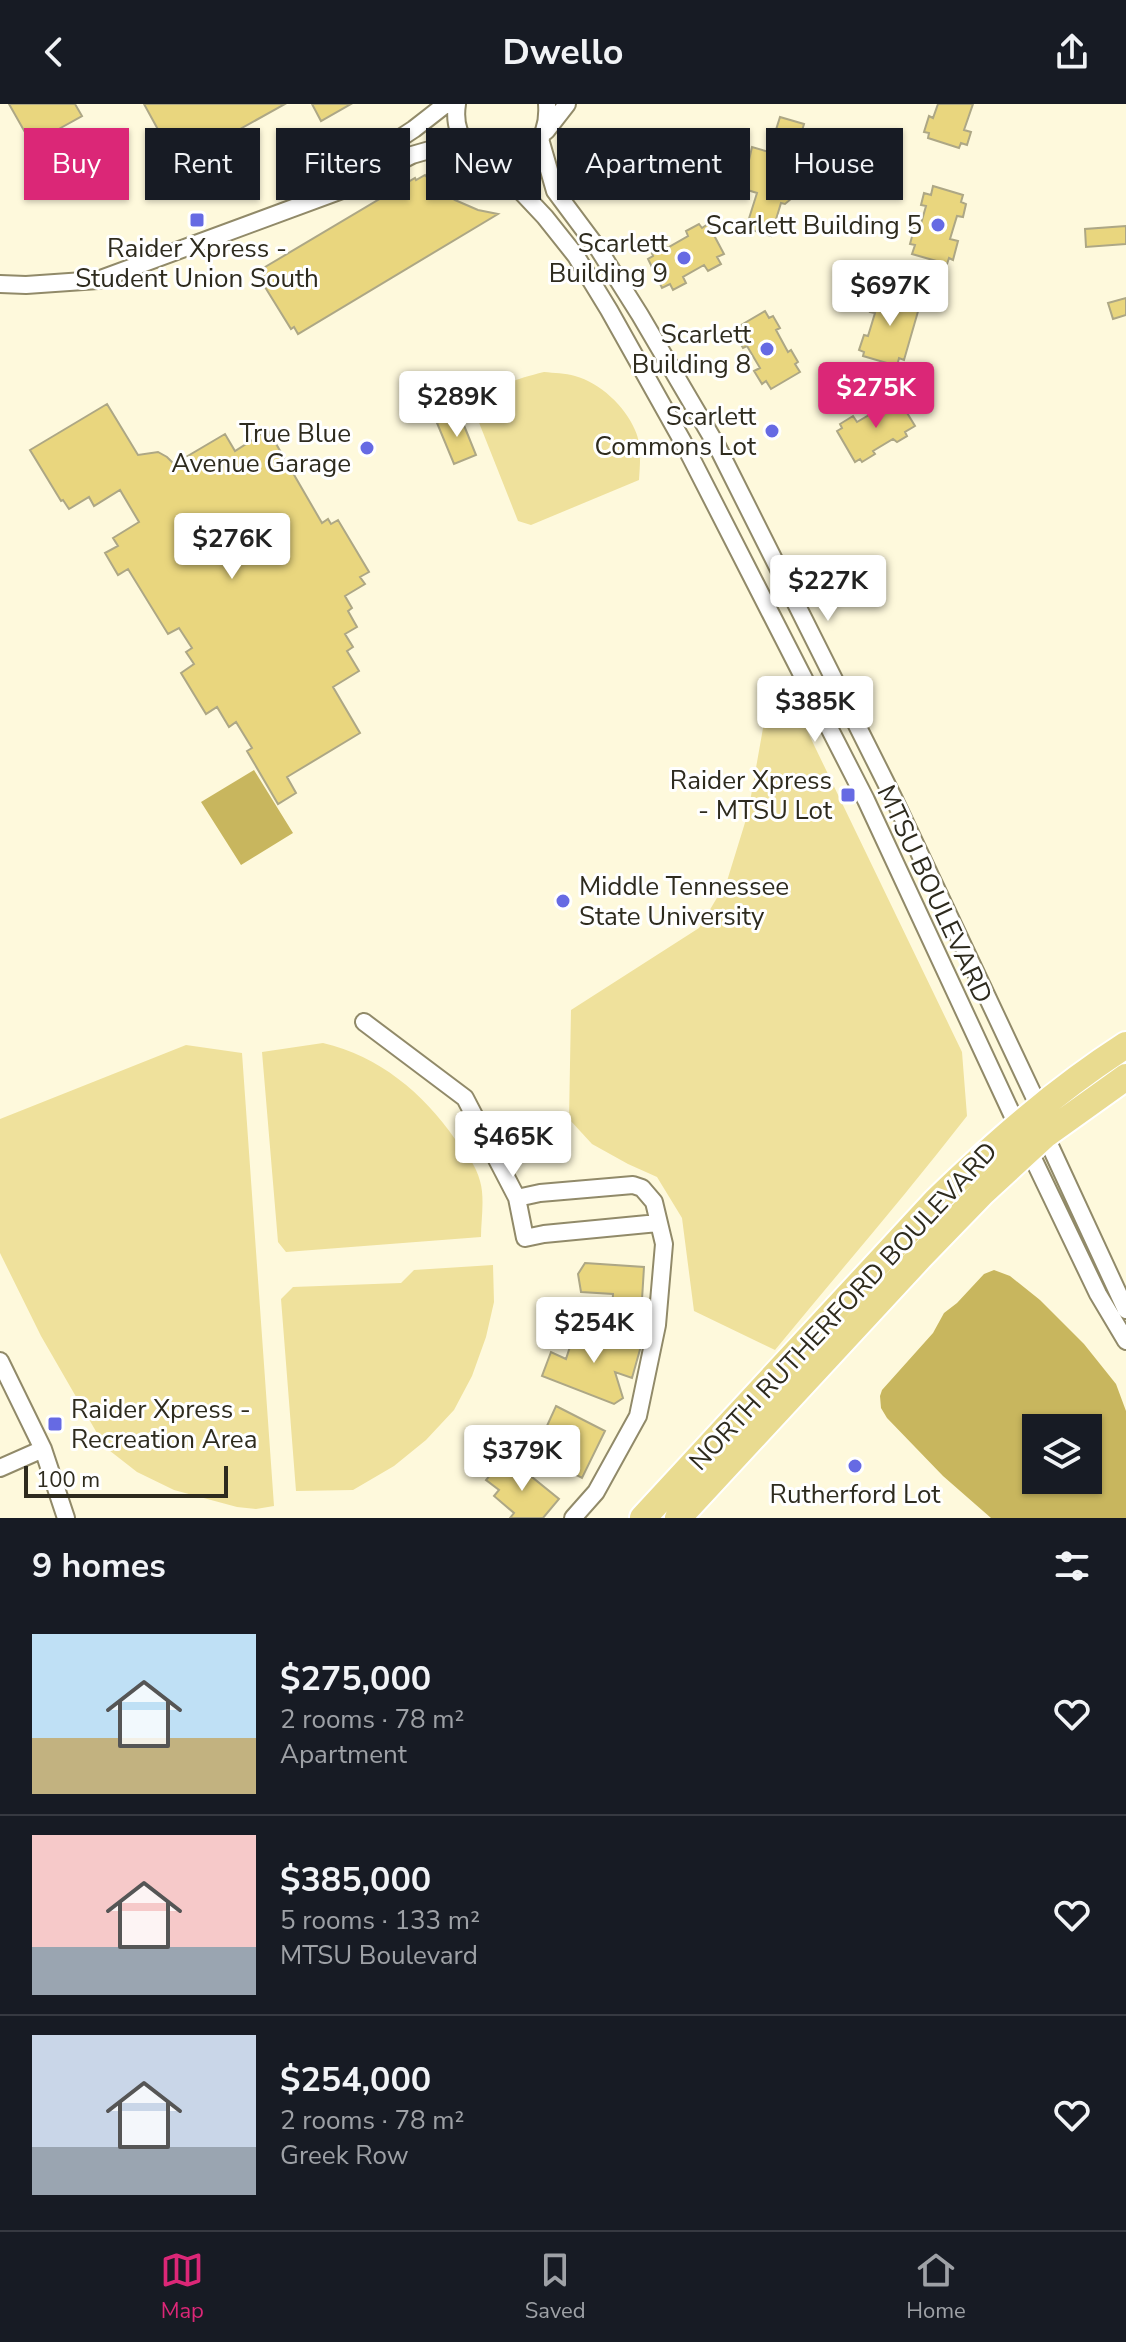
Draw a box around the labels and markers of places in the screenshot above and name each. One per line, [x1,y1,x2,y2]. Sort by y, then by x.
place label: Scarlett Building 5 [706,208,922,243]
marker: Raider Xpress - Student Union South [188,211,206,229]
marker: Scarlett Building 5 [929,216,947,234]
place label: Scarlett Building 9 [549,226,669,291]
place label: Raider Xpress - Student Union South [75,231,319,296]
marker: Scarlett Building 9 [675,249,693,267]
pin: $697K [834,260,946,328]
place label: Scarlett Building 8 [632,317,752,382]
marker: Scarlett Building 8 [758,340,776,358]
pin: $275K [820,362,932,430]
pin: $289K [401,371,513,439]
place label: Scarlett Commons Lot [595,399,757,464]
place label: True Blue Avenue Garage [171,416,351,481]
marker: Scarlett Commons Lot [763,422,781,440]
marker: True Blue Avenue Garage [358,439,376,457]
pin: $276K [176,513,288,581]
pin: $227K [772,555,884,623]
pin: $385K [759,676,871,744]
place label: Raider Xpress - MTSU Lot [670,763,833,828]
marker: Raider Xpress - MTSU Lot [839,786,857,804]
place label: Middle Tennessee State University [579,869,789,934]
marker: Middle Tennessee State University [554,892,572,910]
pin: $465K [457,1111,569,1179]
pin: $254K [538,1297,650,1365]
place label: Raider Xpress - Recreation Area [71,1392,257,1457]
marker: Raider Xpress - Recreation Area [46,1415,64,1433]
pin: $379K [466,1425,578,1493]
marker: Rutherford Lot [846,1457,864,1475]
place label: Rutherford Lot [770,1477,941,1512]

